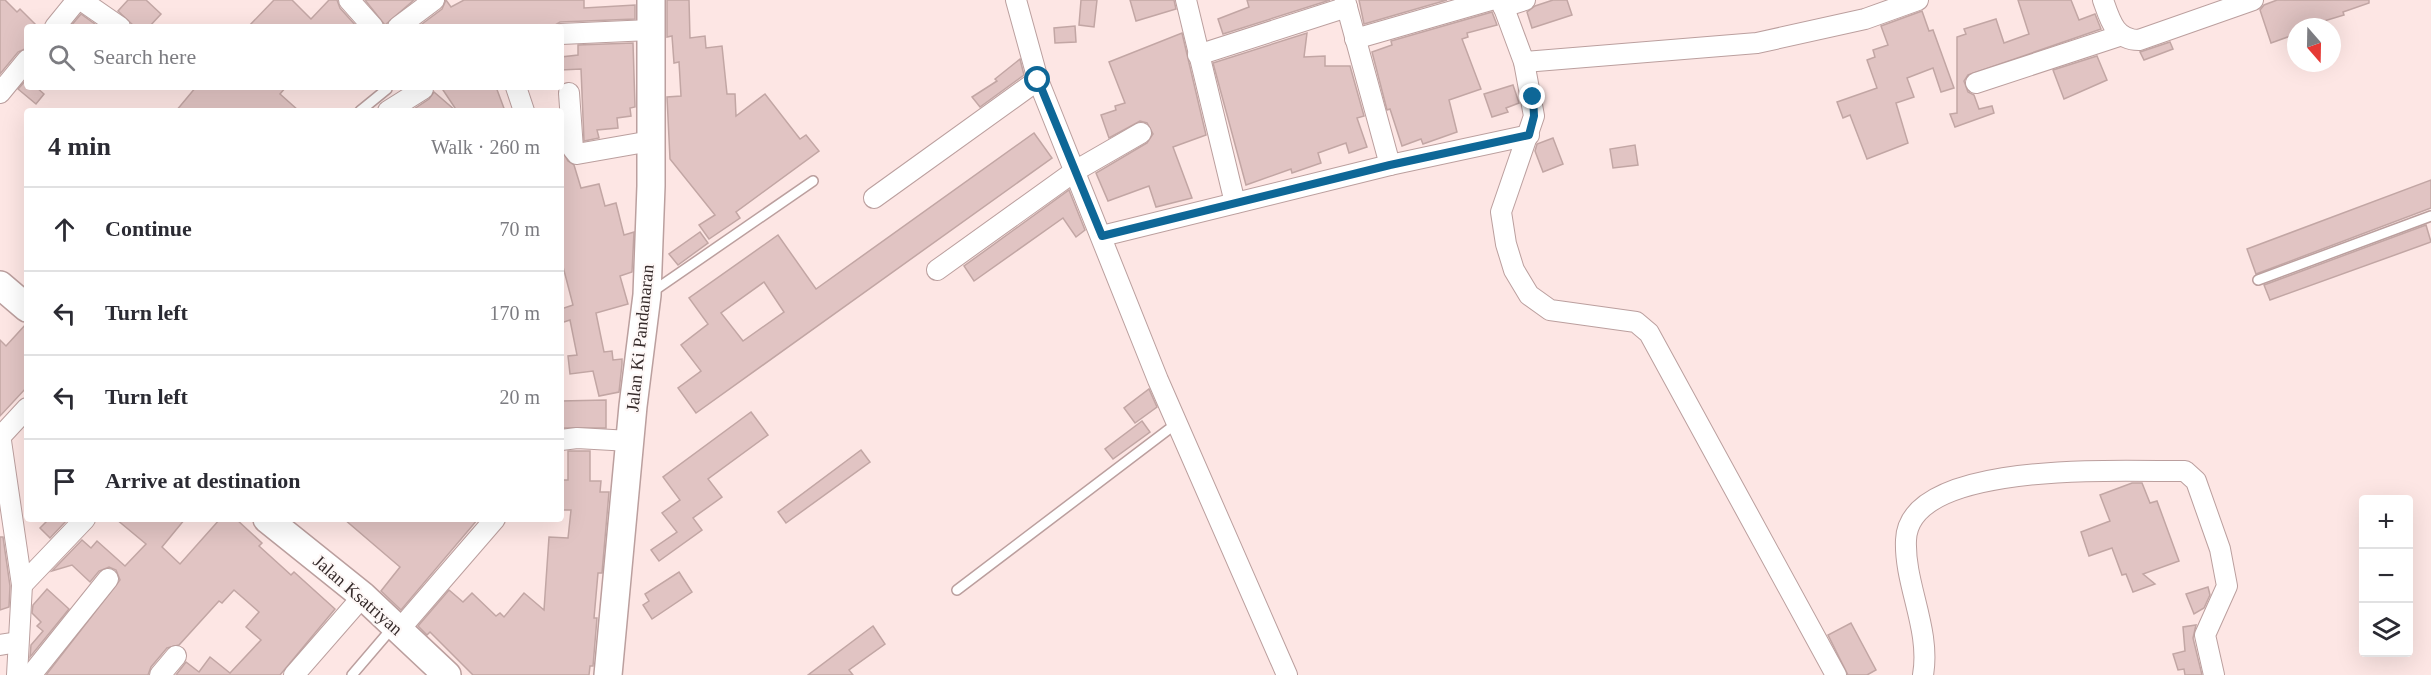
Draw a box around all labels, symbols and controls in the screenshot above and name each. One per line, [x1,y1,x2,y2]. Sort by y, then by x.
north arrow [2287,18,2341,72]
search box [24,24,564,90]
icon: search [45,41,78,74]
text: Search here [93,44,196,69]
route start [1024,66,1050,92]
route end [1519,83,1545,109]
text: 4 min [48,132,111,161]
text: Walk · 260 m [431,136,540,158]
icon: ahead [48,213,81,246]
text: Continue [105,216,192,241]
text: 70 m [499,218,540,240]
street label: Jalan Ki Pandanaran [622,263,658,413]
icon: left [48,297,81,330]
text: Turn left [105,300,188,325]
text: 170 m [489,302,540,324]
icon: left [48,381,81,414]
text: Turn left [105,384,188,409]
text: 20 m [499,386,540,408]
icon: arrive [48,465,81,498]
text: Arrive at destination [105,468,301,493]
map controls [2359,495,2413,657]
button: + [2359,495,2413,549]
button: − [2359,549,2413,603]
street label: Jalan Ksatriyan [309,551,407,639]
button: layers [2359,603,2413,657]

